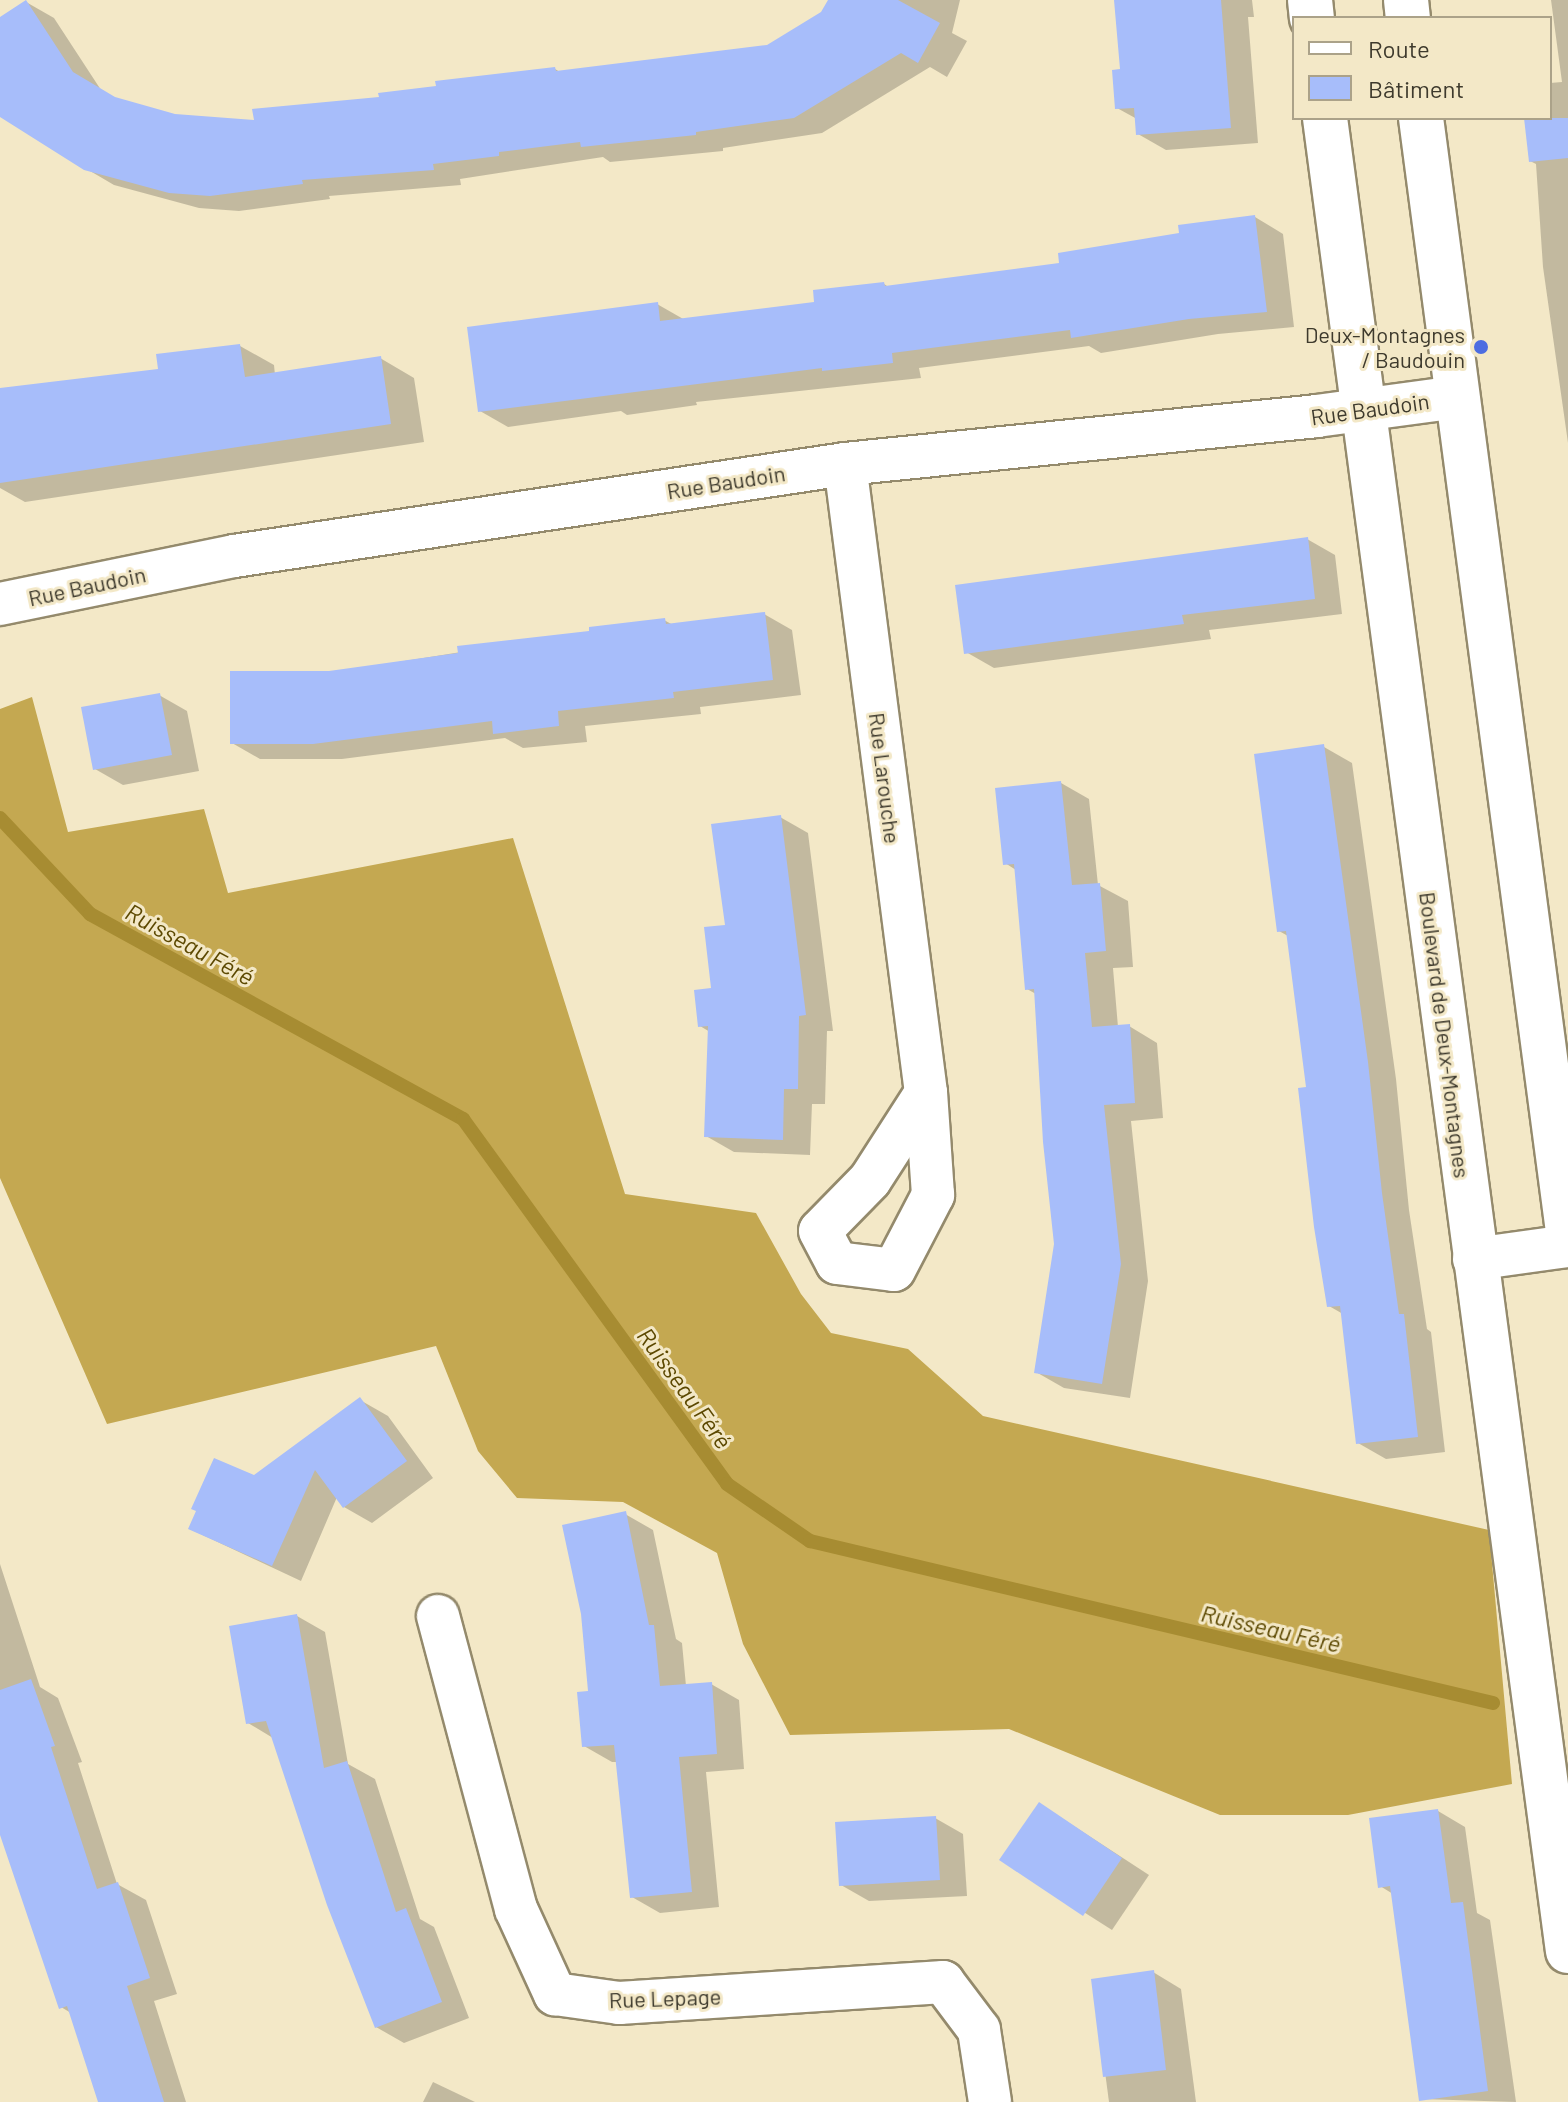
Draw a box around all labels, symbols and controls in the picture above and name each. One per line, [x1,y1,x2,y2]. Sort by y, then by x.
legend [1292,16,1552,120]
text: Route [1368,34,1430,63]
text: Bâtiment [1368,74,1464,103]
place label: Deux-Montagnes / Baudouin [1305,321,1465,372]
marker: Deux-Montagnes / Baudouin [1472,338,1490,356]
street label: Rue Baudoin [1309,388,1431,430]
street label: Rue Baudoin [665,460,787,504]
street label: Rue Baudoin [26,561,148,611]
street label: Rue Larouche [864,711,906,845]
street label: Boulevard de Deux-Montagnes [1414,890,1476,1180]
water label: Ruisseau Féré [121,897,259,991]
water label: Ruisseau Féré [631,1322,739,1454]
water label: Ruisseau Féré [1198,1598,1344,1658]
street label: Rue Lepage [608,1983,722,2013]

